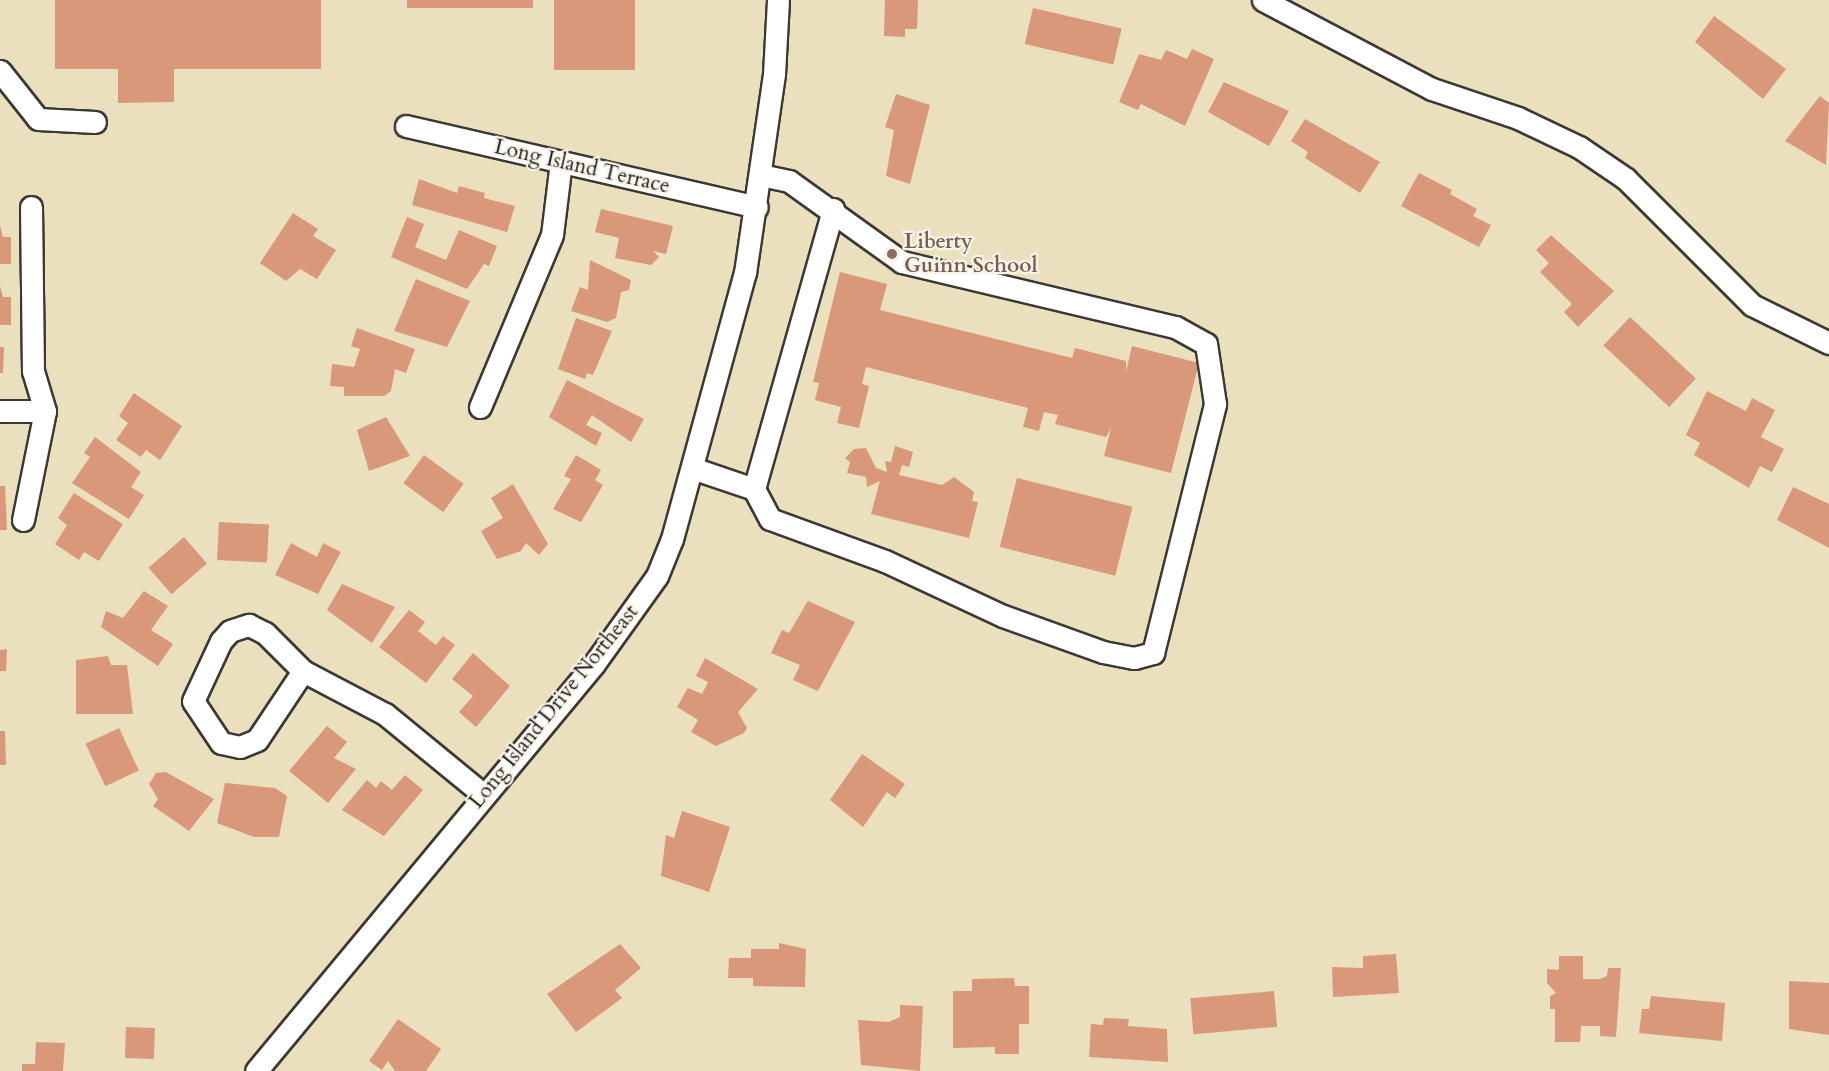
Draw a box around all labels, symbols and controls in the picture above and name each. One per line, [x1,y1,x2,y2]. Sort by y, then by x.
street label: Long Island Terrace [492,135,672,199]
place label: Liberty Guinn School [904,229,1038,279]
marker: Liberty Guinn School [885,247,899,261]
street label: Long Island Drive Northeast [464,600,644,814]

